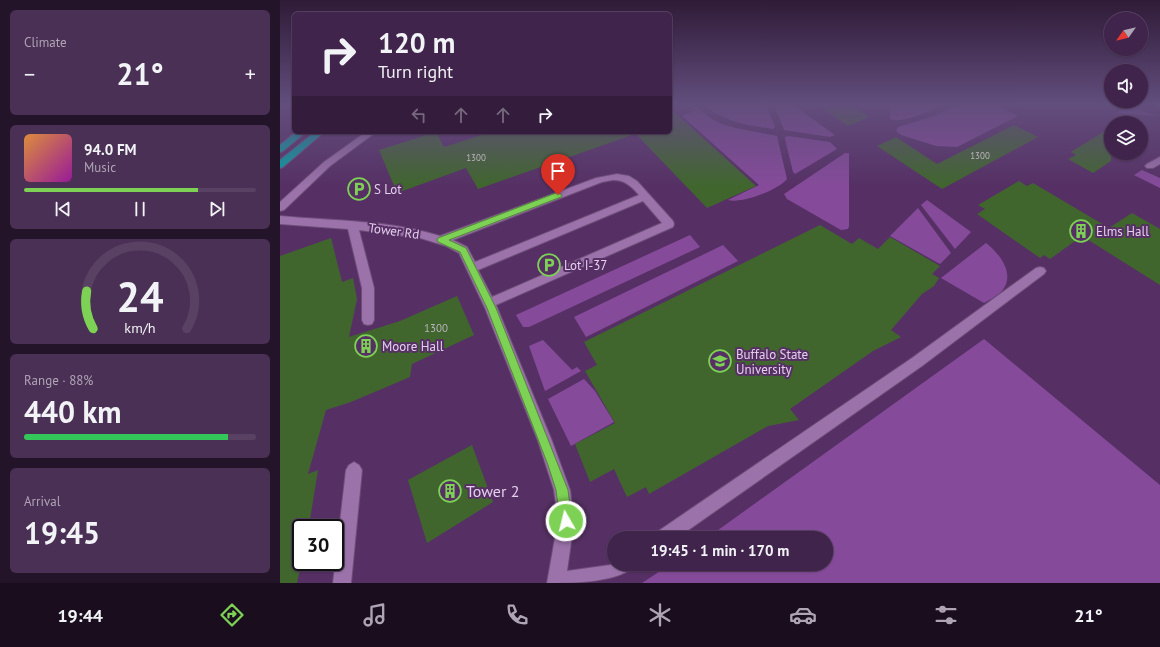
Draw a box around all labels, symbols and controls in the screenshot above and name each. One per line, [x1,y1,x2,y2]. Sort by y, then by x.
north arrow [1104,12,1148,56]
map controls [1104,12,1148,160]
text: 120 m [378,24,455,61]
icon: right [312,28,364,80]
text: Climate [24,34,67,51]
text: 21° [116,54,164,93]
text: − [24,60,35,88]
text: + [245,60,256,88]
text: Turn right [378,60,453,83]
button: sound [1104,64,1148,108]
icon: left [408,104,430,126]
icon: ahead [450,104,472,126]
icon: ahead [492,104,514,126]
icon: right [534,104,556,126]
button: layers [1104,116,1148,160]
text: 94.0 FM [84,140,137,159]
house number: 1300 [970,150,990,161]
house number: 1300 [466,152,486,163]
pin [541,154,575,195]
text: Music [84,159,116,176]
icon: arrive [547,160,569,182]
parking icon: S Lot [346,176,372,202]
place label: S Lot [374,181,402,198]
icon: previous [52,198,74,220]
icon: pause [129,198,151,220]
icon: next [206,198,228,220]
building icon: Elms Hall [1068,218,1094,244]
street label: Tower Rd [368,219,420,243]
place label: Elms Hall [1096,223,1149,240]
parking icon: Lot I-37 [536,252,562,278]
place label: Lot I-37 [564,257,607,274]
text: 24 [116,270,164,323]
text: km/h [124,318,156,337]
house number: 1300 [424,321,448,335]
building icon: Moore Hall [353,333,379,359]
place label: Moore Hall [382,338,444,355]
place label: Buffalo State University [736,346,808,378]
school or university icon: Buffalo State University [707,348,733,374]
text: Range · 88% [24,372,93,389]
text: 440 km [24,392,122,431]
building icon: Tower 2 [437,478,463,504]
place label: Tower 2 [466,481,519,501]
text: Arrival [24,493,60,510]
position arrow [545,500,587,542]
text: 19:45 [24,513,100,552]
speed limit sign: 30 [292,519,344,571]
text: 19:45 · 1 min · 170 m [651,541,789,560]
icon: directions [218,601,246,629]
icon: music [361,601,389,629]
icon: phone [503,601,531,629]
icon: climate [646,601,674,629]
icon: car [789,601,817,629]
icon: filters [932,601,960,629]
text: 19:44 [57,604,103,627]
text: 21° [1074,604,1103,627]

